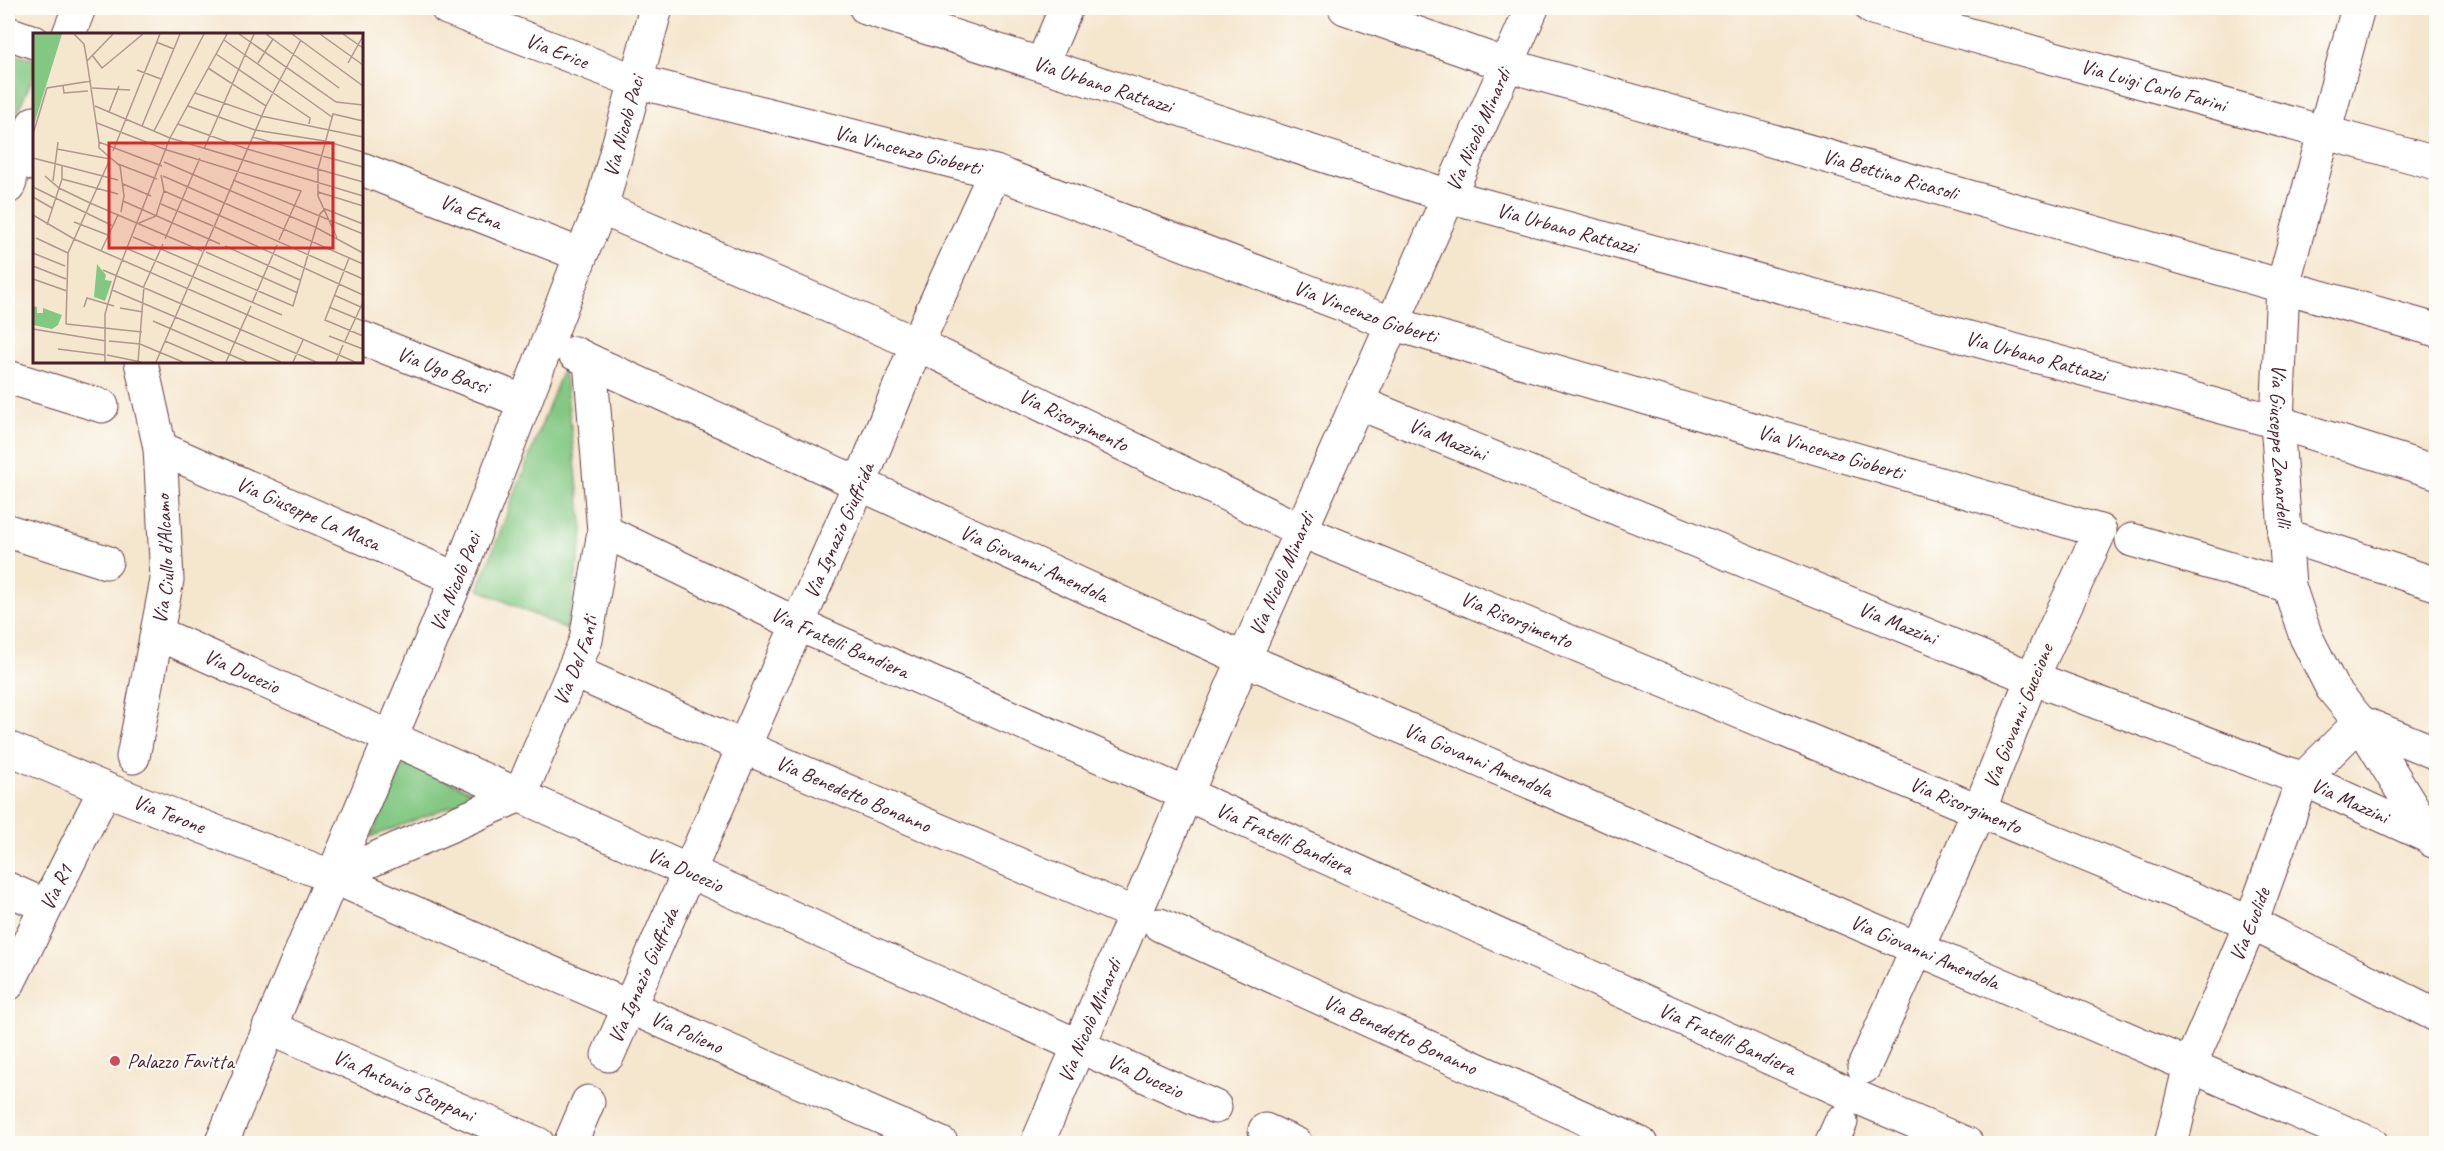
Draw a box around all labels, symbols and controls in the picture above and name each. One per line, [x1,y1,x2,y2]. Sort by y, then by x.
street label: Via Erice [522,27,594,75]
inset map [33,33,363,363]
street label: Via Urbano Rattazzi [1030,50,1179,120]
street label: Via Luigi Carlo Farini [2078,53,2232,119]
street label: Via Nicolò Minardi [1440,62,1518,195]
street label: Via Nicolò Paci [597,70,651,180]
street label: Via Vincenzo Gioberti [832,119,987,182]
street label: Via Bettino Ricasoli [1820,143,1963,207]
street label: Via Etna [436,188,508,236]
street label: Via Urbano Rattazzi [1494,197,1643,261]
street label: Via Vincenzo Gioberti [1290,274,1443,350]
street label: Via Urbano Rattazzi [1963,325,2112,389]
street label: Via Ugo Bassi [393,340,495,401]
street label: Via Giuseppe Zanardelli [2264,364,2298,531]
street label: Via Risorgimento [1015,383,1134,458]
street label: Via Mazzini [1405,412,1494,468]
street label: Via Vincenzo Gioberti [1755,418,1909,486]
street label: Via Ignazio Giuffrida [798,457,881,602]
street label: Via Giuseppe La Masa [232,470,386,557]
street label: Via Ciullo d'Alcamo [146,491,180,626]
street label: Via Nicolò Minardi [1243,506,1321,640]
street label: Via Giovanni Amendola [956,518,1114,609]
street label: Via Nicolò Paci [424,526,488,635]
street label: Via Risorgimento [1457,585,1577,655]
street label: Via Mazzini [1855,596,1943,652]
street label: Via Fratelli Bandiera [767,601,915,685]
street label: Via Del Fanti [547,611,603,709]
street label: Via Giovanni Guccione [1977,638,2060,792]
street label: Via Ducezio [200,643,285,700]
street label: Via Giovanni Amendola [1400,716,1559,804]
street label: Via Benedetto Bonanno [772,749,936,839]
street label: Via Risorgimento [1906,771,2027,840]
street label: Via Mazzini [2307,772,2396,831]
street label: Via Terone [130,788,210,840]
street label: Via Fratelli Bandiera [1212,796,1359,882]
street label: Via Ducezio [644,842,729,899]
street label: Via R1 [34,859,79,914]
street label: Via Euclide [2223,883,2276,965]
street label: Via Ignazio Giuffrida [602,901,685,1047]
street label: Via Giovanni Amendola [1847,908,2006,996]
street label: Via Nicolò Minardi [1052,952,1129,1086]
street label: Via Benedetto Bonanno [1319,988,1482,1081]
street label: Via Fratelli Bandiera [1655,996,1802,1082]
street label: Via Polieno [647,1005,728,1060]
street label: Via Antonio Stoppani [329,1044,481,1129]
place label: Palazzo Favitta [127,1048,236,1074]
street label: Via Ducezio [1104,1048,1189,1105]
marker: Palazzo Favitta [108,1054,122,1068]

